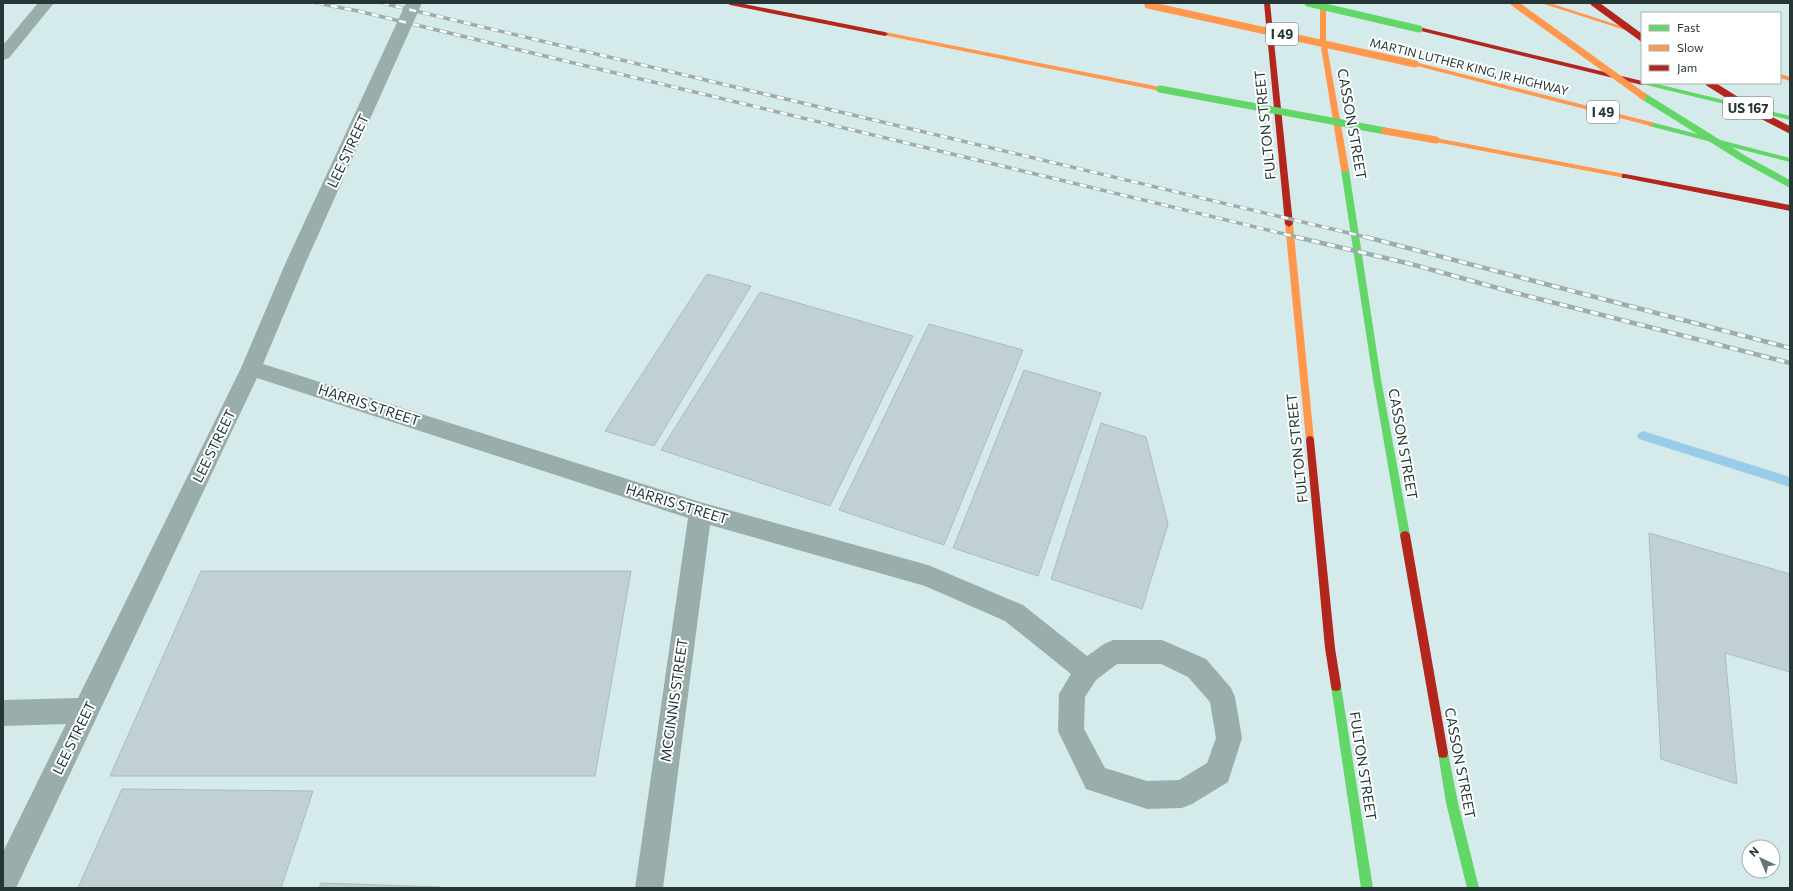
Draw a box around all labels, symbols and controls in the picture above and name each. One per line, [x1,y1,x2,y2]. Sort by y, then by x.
legend [1641,12,1781,84]
text: Fast [1677,20,1700,34]
road number: I 49 [1266,23,1298,45]
street label: MARTIN LUTHER KING, JR HIGHWAY [1368,35,1570,99]
text: Slow [1677,40,1704,54]
text: Jam [1677,60,1697,75]
street label: CASSON STREET [1334,67,1371,181]
street label: FULTON STREET [1250,69,1279,181]
road number: US 167 [1723,97,1773,119]
road number: I 49 [1587,101,1619,123]
street label: LEE STREET [323,111,372,190]
street label: HARRIS STREET [316,380,422,429]
street label: CASSON STREET [1385,387,1422,501]
street label: FULTON STREET [1282,392,1311,504]
street label: LEE STREET [189,406,239,485]
street label: HARRIS STREET [624,480,730,527]
street label: MCGINNIS STREET [656,637,691,763]
street label: LEE STREET [49,698,99,777]
street label: CASSON STREET [1441,706,1480,820]
street label: FULTON STREET [1346,710,1381,822]
north arrow [1741,839,1781,879]
text: N [1746,844,1761,859]

